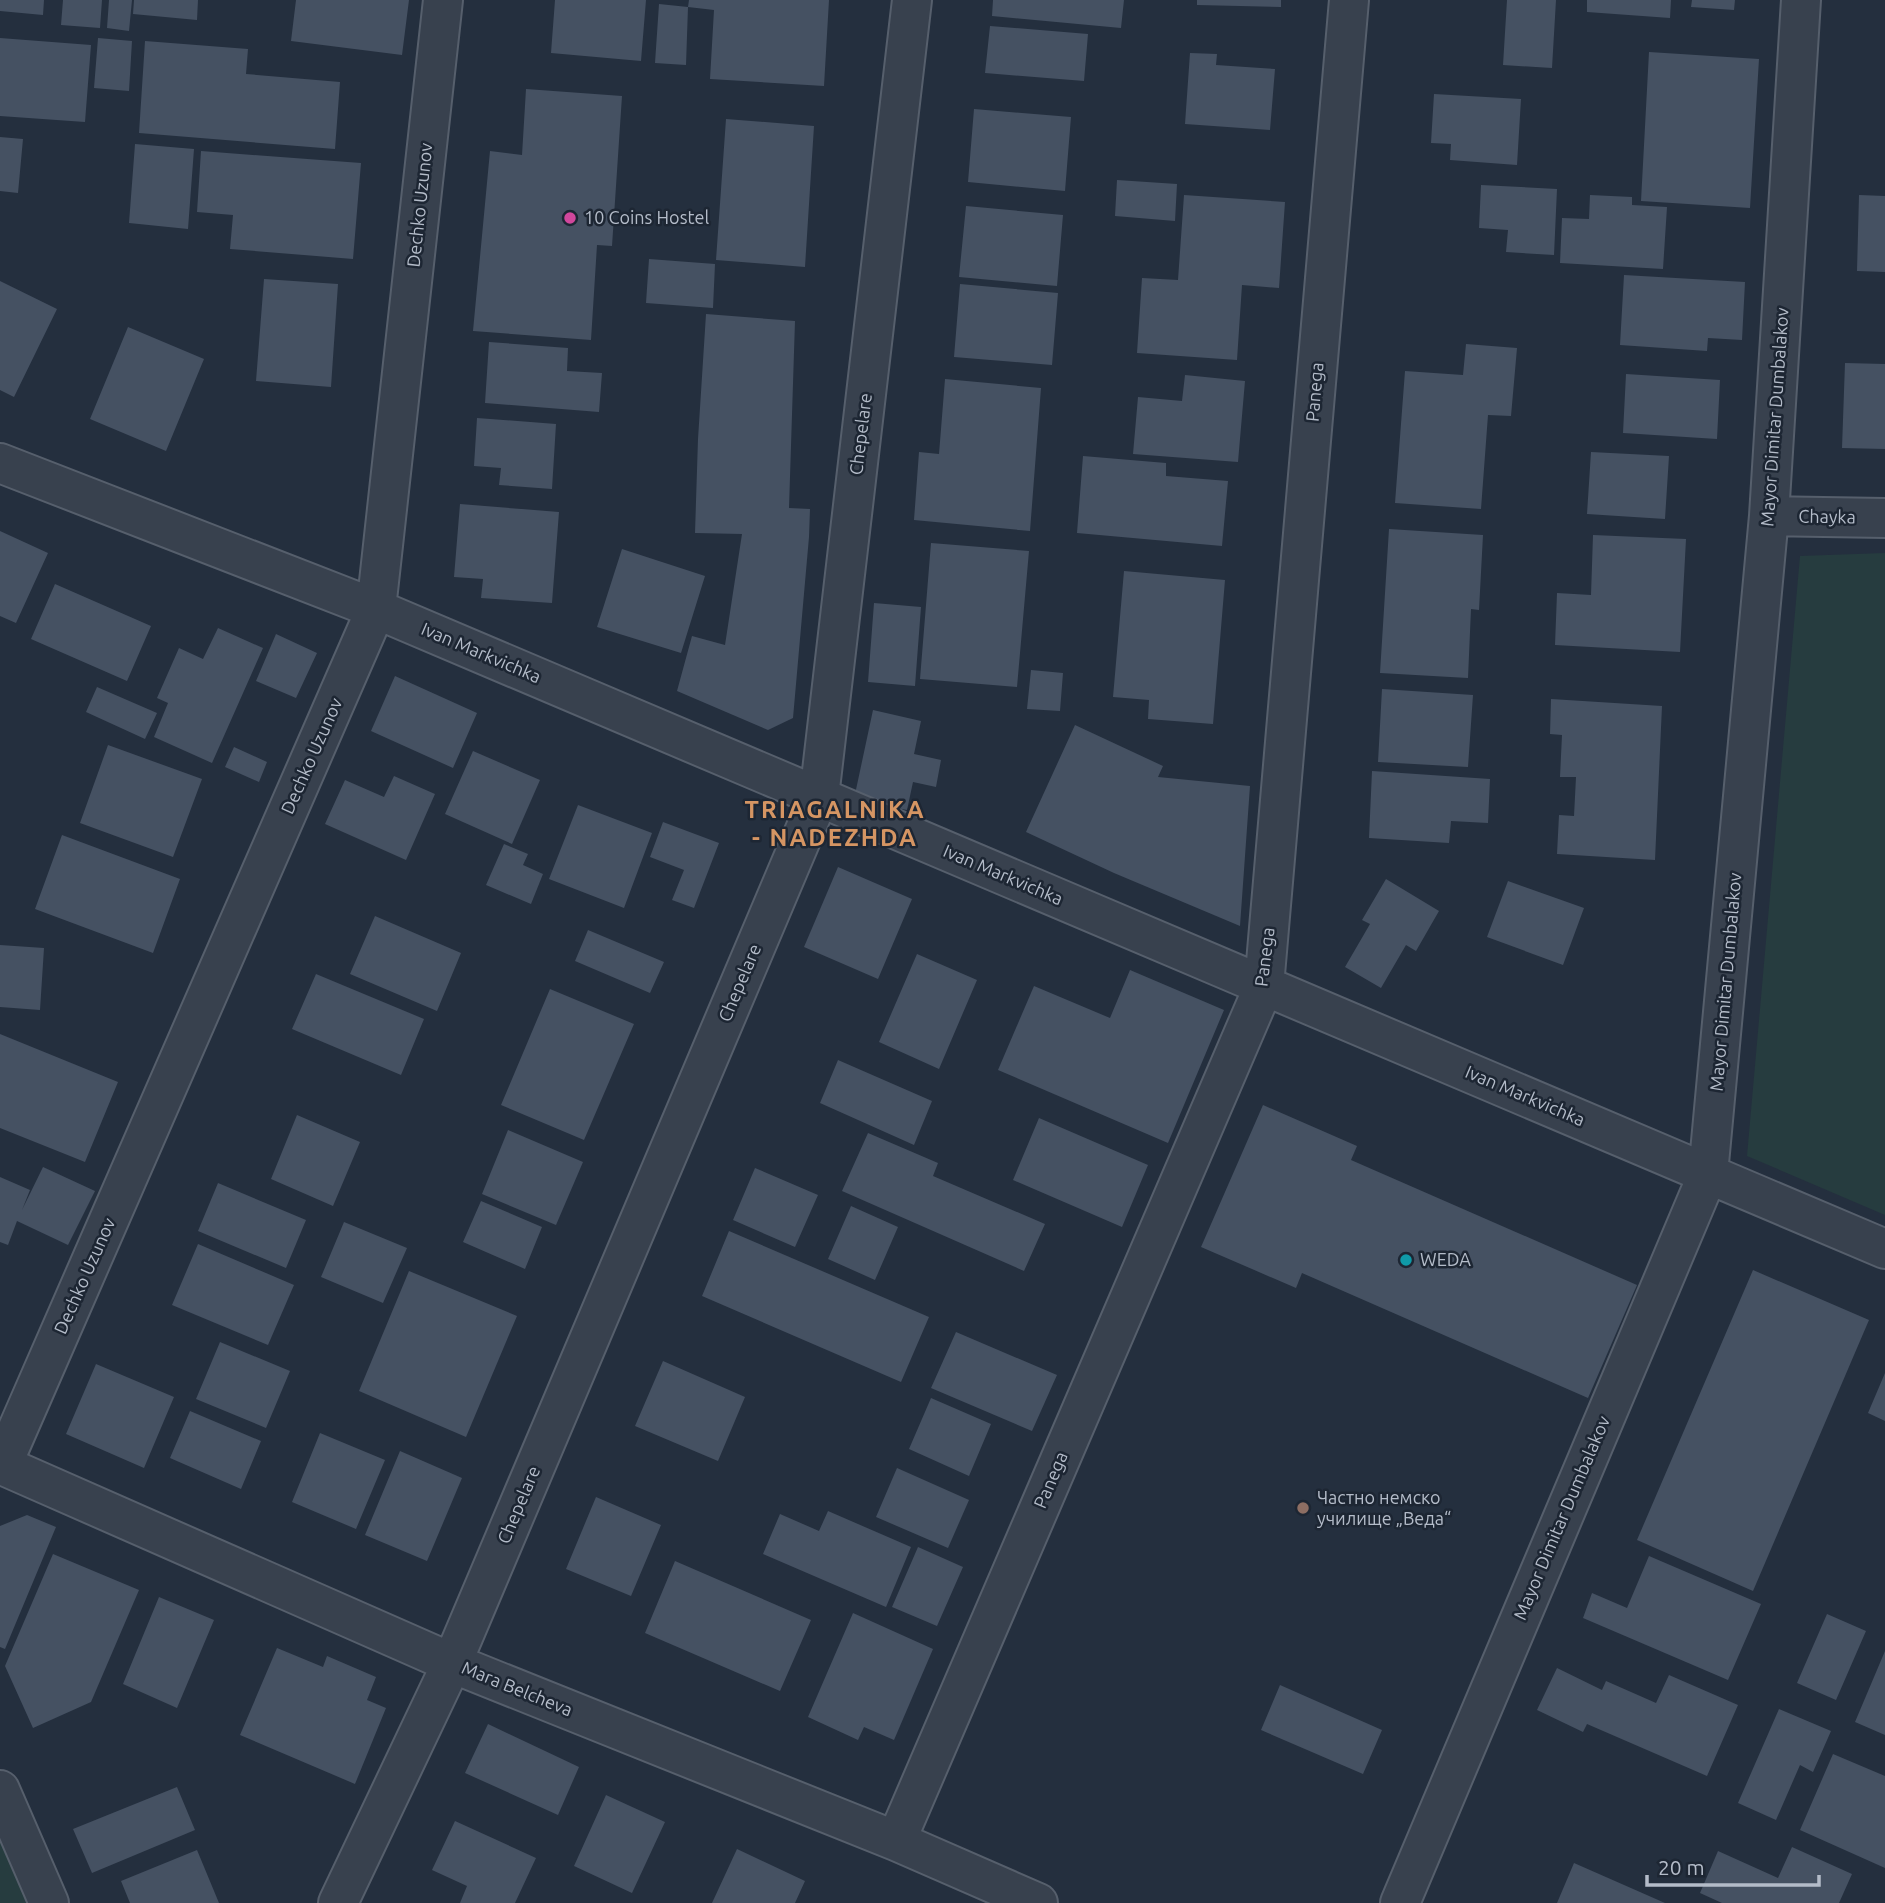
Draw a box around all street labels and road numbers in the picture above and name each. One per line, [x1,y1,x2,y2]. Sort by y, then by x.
street label: Dechko Uzunov [403,141,436,268]
street label: Mayor Dimitar Dumbalakov [1756,307,1792,527]
street label: Panega [1301,361,1327,423]
street label: Chepelare [845,392,875,476]
street label: Chayka [1798,505,1856,527]
street label: Ivan Markvichka [419,618,544,686]
street label: Dechko Uzunov [277,694,346,817]
street label: Ivan Markvichka [941,840,1066,908]
street label: Mayor Dimitar Dumbalakov [1705,871,1745,1092]
street label: Panega [1250,926,1278,988]
street label: Chepelare [714,941,764,1024]
street label: Ivan Markvichka [1463,1061,1588,1129]
street label: Dechko Uzunov [50,1214,119,1337]
street label: Mayor Dimitar Dumbalakov [1509,1412,1613,1623]
street label: Panega [1029,1448,1071,1511]
street label: Chepelare [493,1463,543,1546]
street label: Mara Belcheva [459,1657,576,1719]

